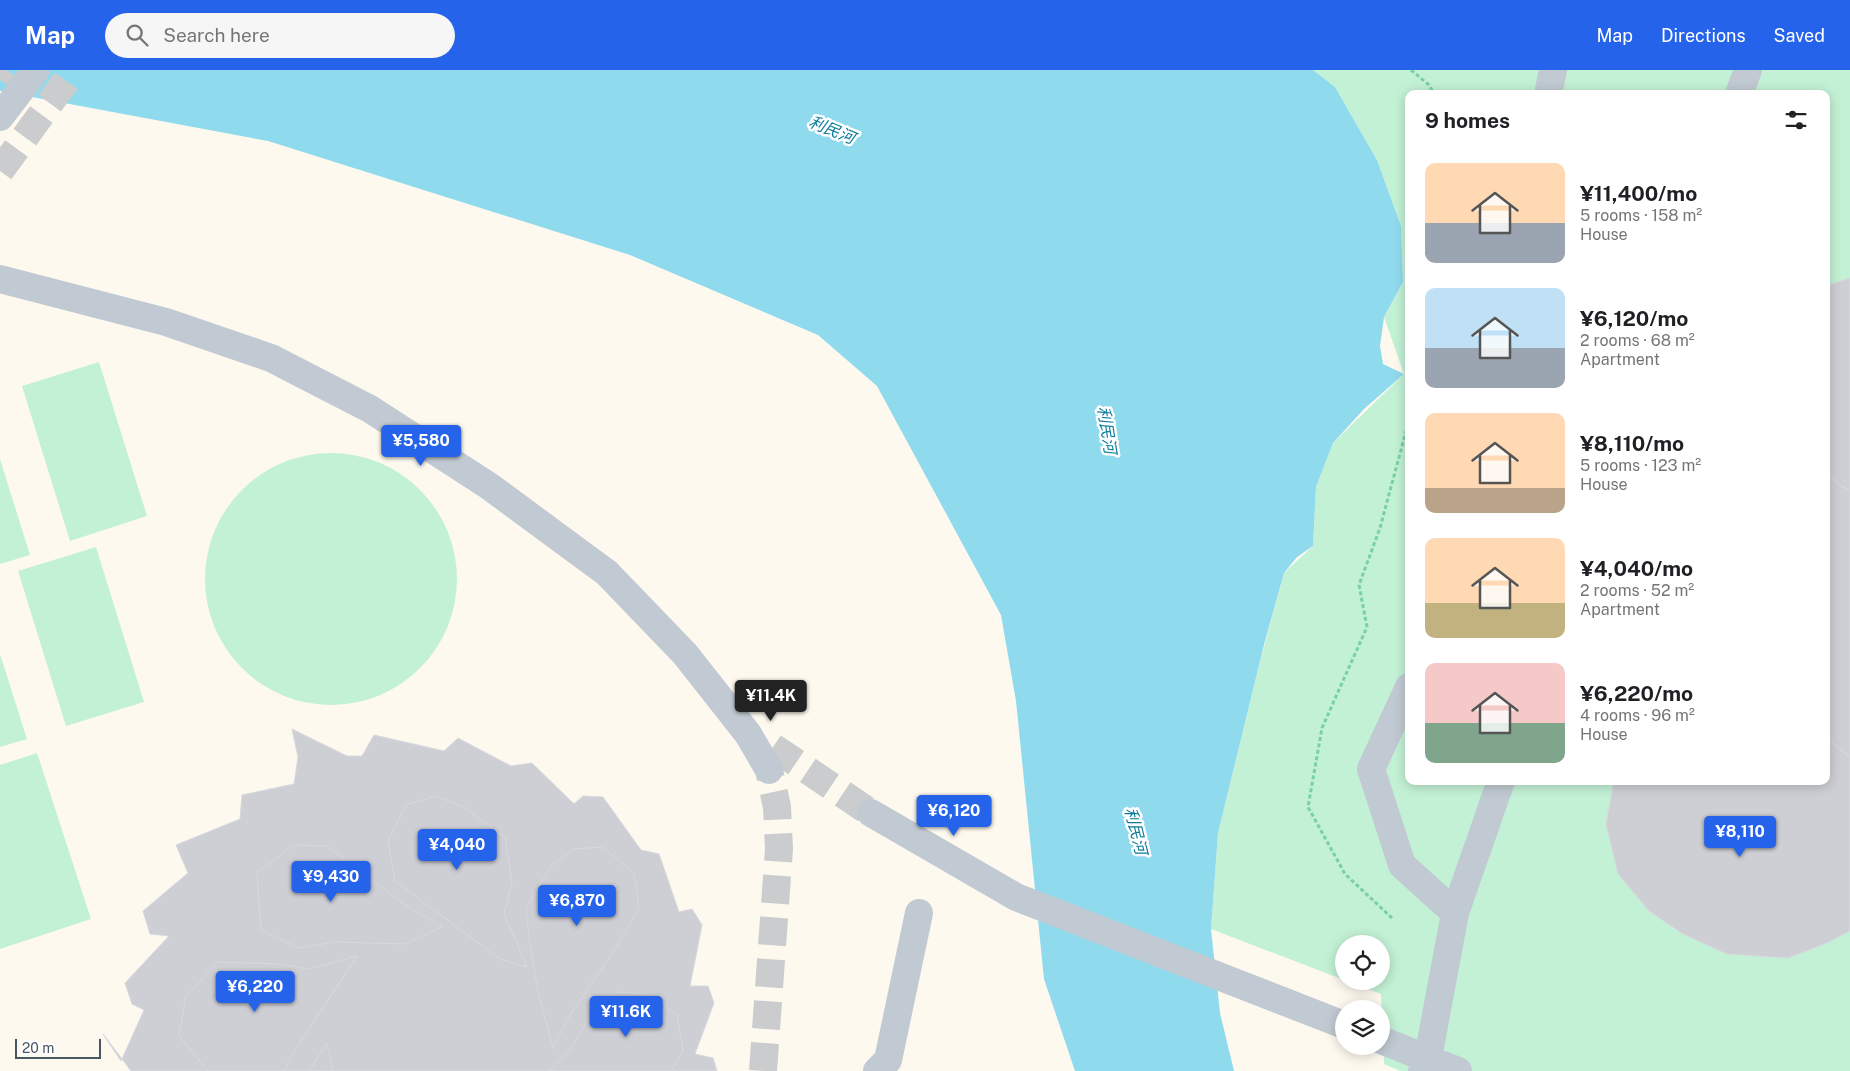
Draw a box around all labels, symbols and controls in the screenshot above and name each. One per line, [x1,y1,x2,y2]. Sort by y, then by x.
search box [105,13,455,58]
text: Map [25,21,75,49]
icon: search [123,21,151,49]
text: Search here [163,24,270,46]
text: Map [1596,25,1633,46]
text: Directions [1661,25,1746,46]
text: Saved [1774,25,1825,46]
icon: filters [1782,106,1810,134]
text: 9 homes [1425,108,1510,133]
water label: 利民河 [806,112,861,149]
text: ¥11,400/mo [1580,181,1697,206]
icon: home [1465,183,1525,243]
text: 5 rooms · 158 m² [1580,206,1702,225]
text: House [1580,225,1628,244]
text: ¥6,120/mo [1580,306,1688,331]
icon: home [1465,308,1525,368]
text: 2 rooms · 68 m² [1580,331,1695,350]
text: Apartment [1580,350,1660,369]
water label: 利民河 [1094,405,1121,458]
pin: ¥5,580 [380,424,462,467]
text: ¥5,580 [392,431,450,450]
text: ¥8,110/mo [1580,431,1684,456]
icon: home [1465,433,1525,493]
text: 5 rooms · 123 m² [1580,456,1701,475]
text: House [1580,475,1628,494]
text: ¥4,040/mo [1580,556,1693,581]
icon: home [1465,558,1525,618]
text: 2 rooms · 52 m² [1580,581,1694,600]
text: Apartment [1580,600,1660,619]
pin: ¥11.4K [730,680,812,722]
text: ¥6,220/mo [1580,681,1693,706]
icon: home [1465,683,1525,743]
text: ¥11.4K [746,686,796,705]
text: 4 rooms · 96 m² [1580,706,1695,725]
text: House [1580,725,1628,744]
pin: ¥6,120 [913,794,995,837]
text: ¥6,120 [928,801,980,820]
water label: 利民河 [1121,805,1152,859]
pin: ¥8,110 [1699,816,1781,858]
text: ¥8,110 [1715,822,1765,841]
pin: ¥4,040 [416,828,498,871]
text: ¥4,040 [429,835,485,854]
pin: ¥9,430 [290,860,372,903]
text: ¥9,430 [303,867,359,886]
pin: ¥6,870 [536,884,618,927]
text: ¥6,870 [549,891,605,910]
map controls [1335,935,1390,1055]
button: locate [1335,935,1390,990]
pin: ¥6,220 [214,970,296,1013]
text: ¥6,220 [227,977,283,996]
pin: ¥11.6K [585,996,667,1038]
button: layers [1335,1000,1390,1055]
text: ¥11.6K [601,1002,651,1021]
scale bar [15,1036,101,1059]
text: 20 m [22,1040,54,1056]

